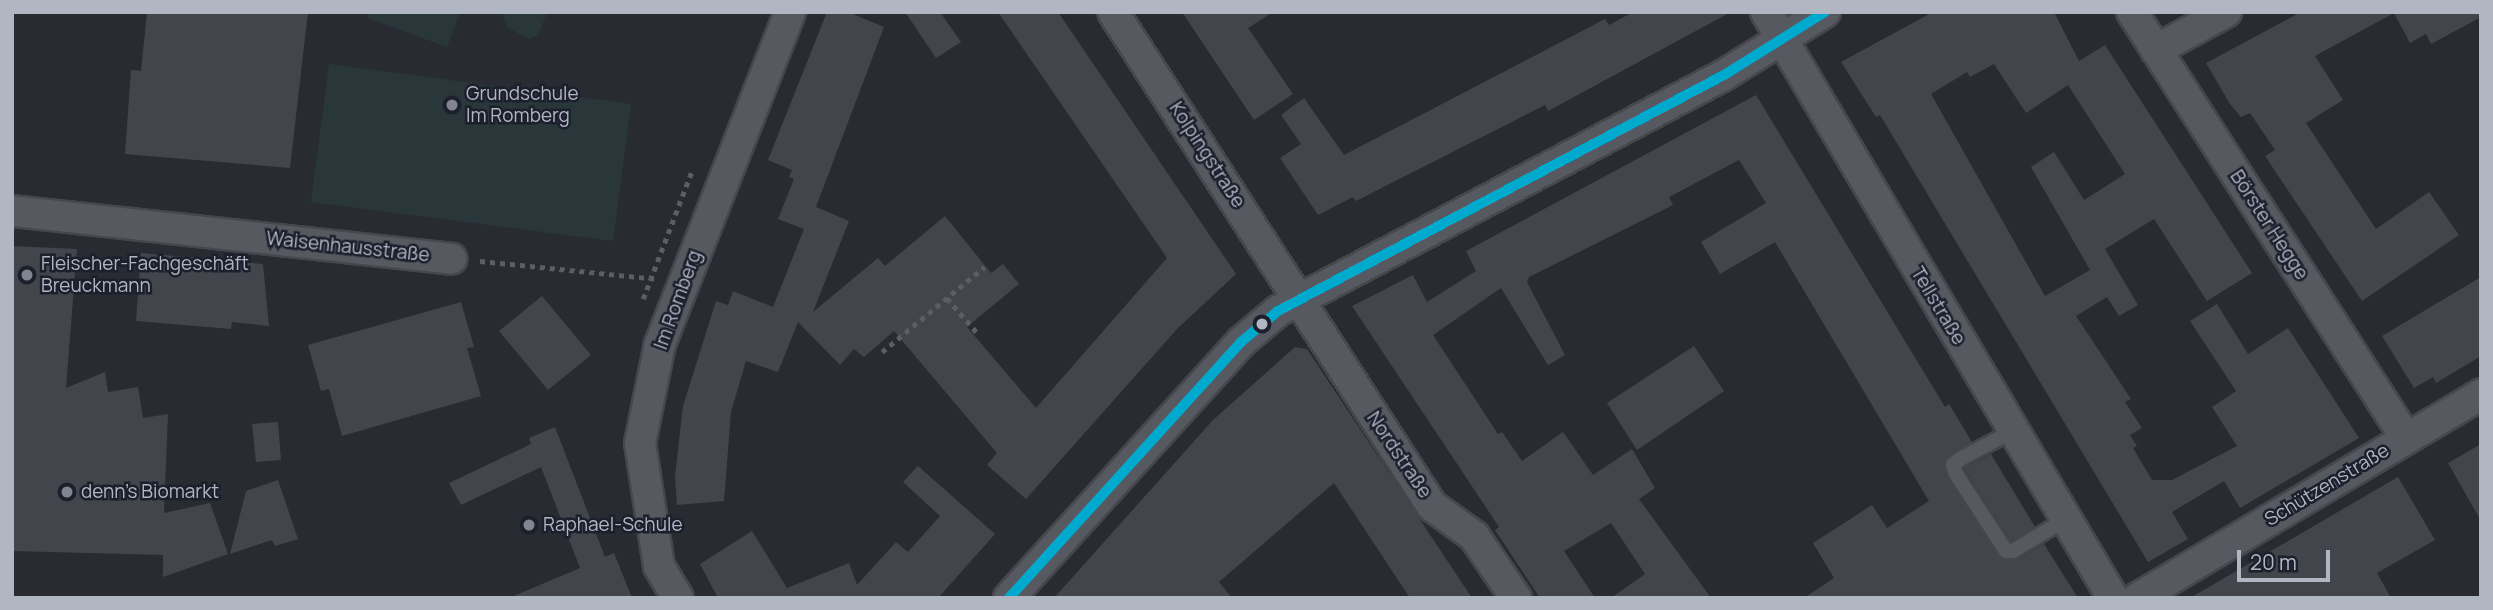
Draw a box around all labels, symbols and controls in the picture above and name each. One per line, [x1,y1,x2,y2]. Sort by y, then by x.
place label: Grundschule Im Romberg [466,83,579,127]
marker: Grundschule Im Romberg [444,97,460,113]
street label: Kolpingstraße [1164,98,1250,212]
street label: Börster Hegge [2225,166,2313,284]
street label: Waisenhausstraße [265,227,431,267]
street label: Im Romberg [650,247,706,353]
place label: Fleischer-Fachgeschäft Breuckmann [41,253,249,297]
street label: Tellstraße [1906,263,1970,349]
marker: Fleischer-Fachgeschäft Breuckmann [19,267,35,283]
unlabelled marker [1255,317,1269,331]
street label: Nordstraße [1362,407,1436,503]
street label: Schützenstraße [2261,439,2393,531]
place label: denn's Biomarkt [81,481,219,503]
marker: denn's Biomarkt [59,484,75,500]
place label: Raphael-Schule [543,514,682,536]
marker: Raphael-Schule [521,517,537,533]
scale bar [2241,536,2334,580]
text: 20 m [2250,548,2297,576]

